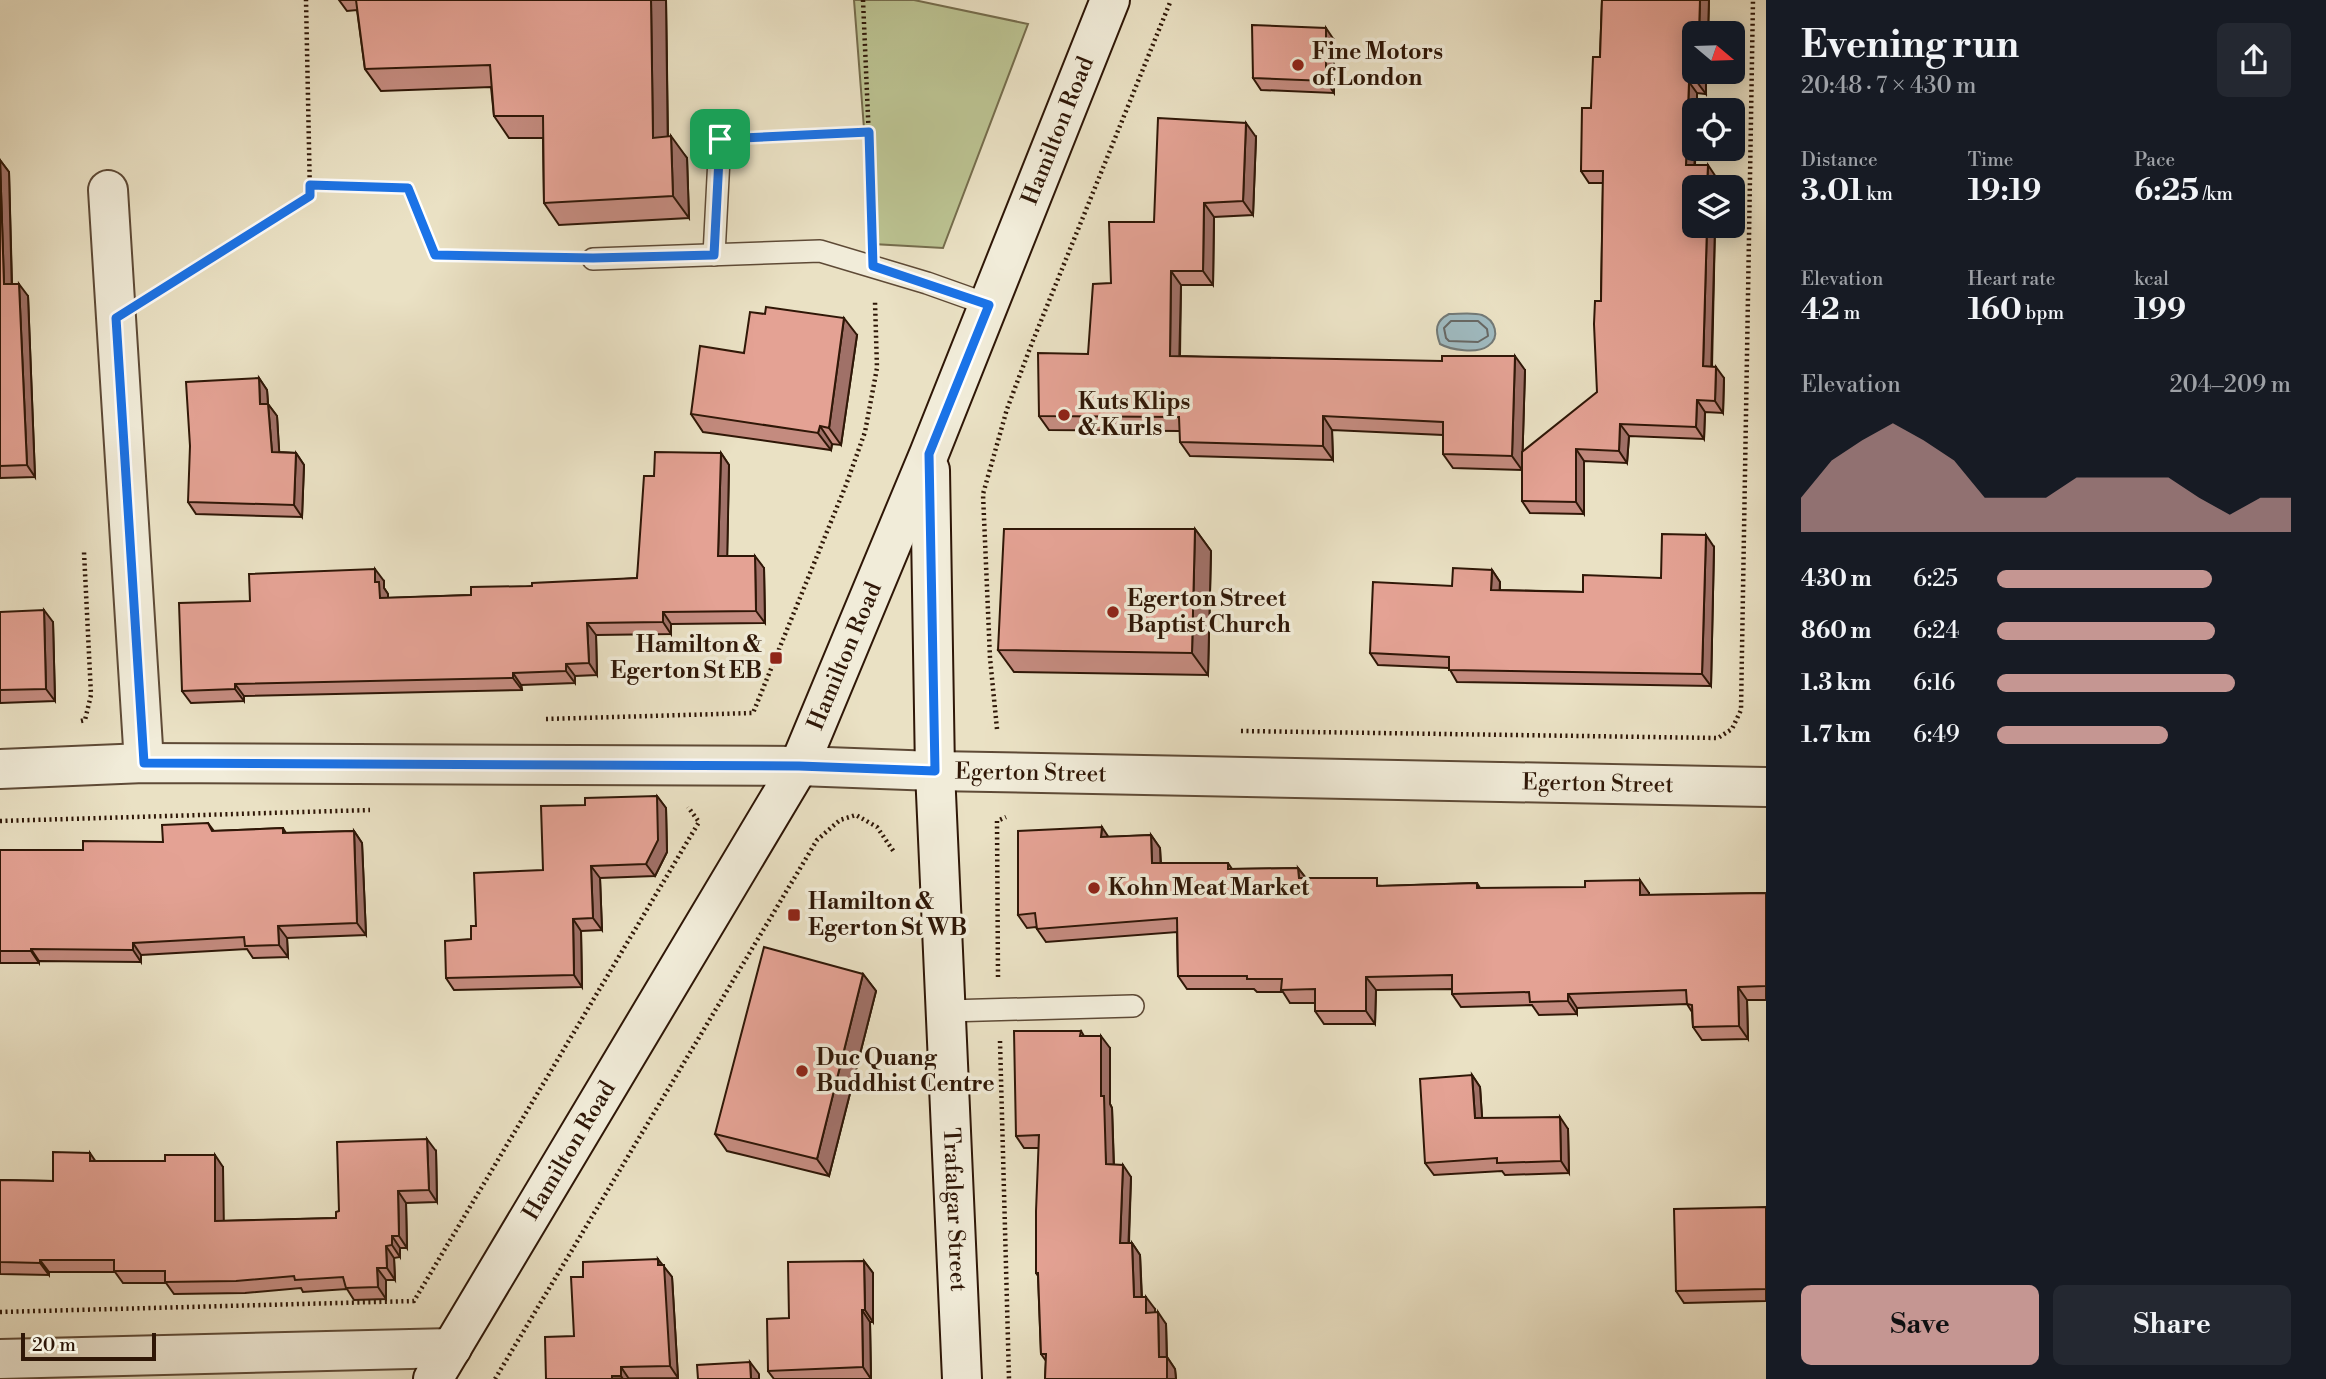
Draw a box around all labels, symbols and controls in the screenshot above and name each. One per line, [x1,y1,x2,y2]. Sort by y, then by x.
north arrow [1682,21,1745,84]
map controls [1682,21,1745,238]
text: Evening run [1801,22,2019,69]
button: share [2217,23,2291,97]
place label: Fine Motors of London [1312,38,1443,92]
street label: Hamilton Road [1016,52,1100,209]
marker: Fine Motors of London [1290,57,1306,73]
text: 20:48 · 7 × 430 m [1801,72,1977,100]
button: locate [1682,98,1745,161]
pin [690,109,750,169]
icon: arrive [701,120,739,158]
text: Distance [1801,148,1878,172]
text: Time [1968,148,2013,172]
text: Pace [2134,148,2175,172]
text: 3.01 [1801,172,1863,210]
text: 19:19 [1968,172,2042,210]
text: 6:25 [2134,172,2199,210]
button: layers [1682,175,1745,238]
text: km [1863,182,1893,206]
text: /km [2199,182,2233,206]
text: Elevation [1801,267,1883,291]
text: Heart rate [1968,267,2055,291]
text: kcal [2134,267,2169,291]
text: 42 [1801,291,1840,329]
text: 160 [1968,291,2022,329]
text: 199 [2134,291,2186,329]
text: m [1840,301,1860,325]
text: bpm [2022,301,2064,325]
text: Elevation [1801,371,1901,399]
text: 204–209 m [2169,371,2291,399]
place label: Kuts Klips & Kurls [1078,388,1191,442]
marker: Kuts Klips & Kurls [1056,407,1072,423]
text: 430 m [1801,565,1872,593]
text: 6:25 [1913,565,1958,593]
street label: Hamilton Road [802,578,888,734]
place label: Egerton Street Baptist Church [1127,585,1291,639]
marker: Egerton Street Baptist Church [1105,604,1121,620]
text: 860 m [1801,617,1871,645]
text: 6:24 [1913,617,1959,645]
place label: Hamilton & Egerton St EB [610,631,763,685]
marker: Hamilton & Egerton St EB [768,650,784,666]
text: 1.3 km [1801,669,1871,697]
text: 6:16 [1913,669,1955,697]
text: 1.7 km [1801,721,1871,749]
text: 6:49 [1913,721,1960,749]
street label: Egerton Street [955,757,1107,788]
street label: Egerton Street [1522,768,1674,799]
place label: Kohn Meat Market [1108,874,1310,902]
marker: Kohn Meat Market [1086,880,1102,896]
place label: Hamilton & Egerton St WB [808,888,967,942]
marker: Hamilton & Egerton St WB [786,907,802,923]
place label: Duc Quang Buddhist Centre [816,1044,995,1098]
marker: Duc Quang Buddhist Centre [794,1063,810,1079]
street label: Hamilton Road [517,1076,622,1225]
street label: Trafalgar Street [937,1127,972,1292]
button: Save [1801,1285,2039,1365]
button: Share [2053,1285,2291,1365]
scale bar [21,1330,156,1362]
text: 20 m [32,1333,76,1357]

